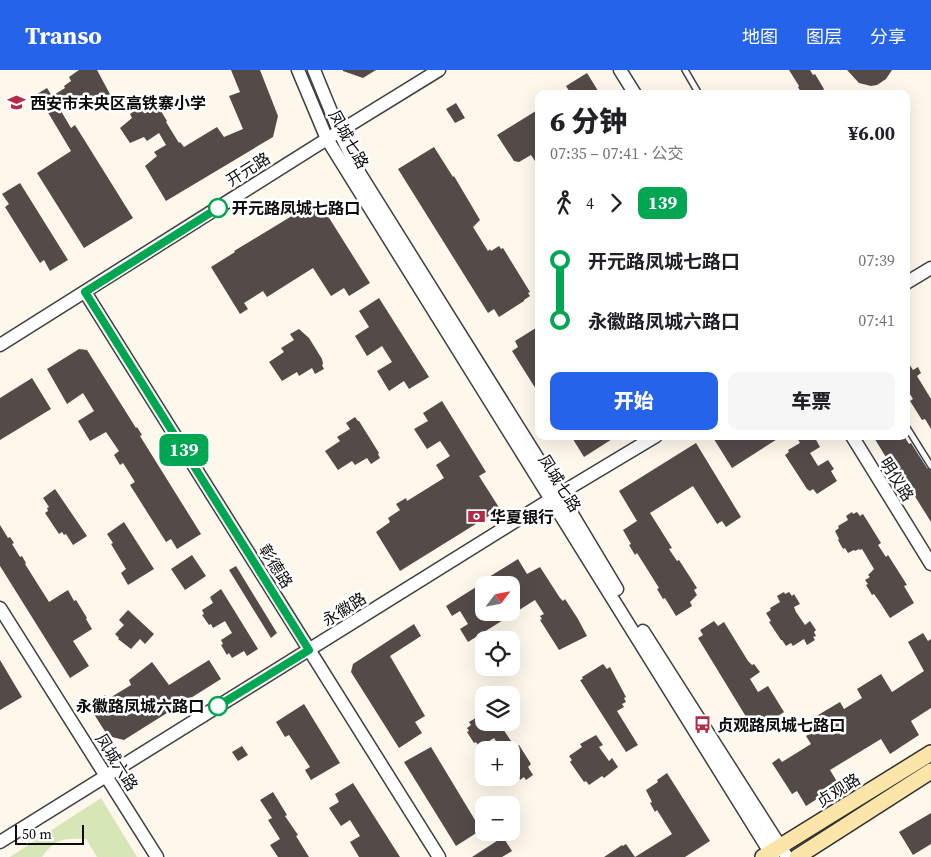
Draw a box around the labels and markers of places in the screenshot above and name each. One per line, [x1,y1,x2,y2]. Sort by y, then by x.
place label: 西安市未央区高铁寨小学 [30,92,206,114]
school or university icon: 西安市未央区高铁寨小学 [6,93,26,113]
place label: 开元路凤城七路口 [232,197,360,219]
marker: 开元路凤城七路口 [208,198,228,218]
place label: 华夏银行 [490,506,554,528]
bank icon: 华夏银行 [466,507,486,527]
place label: 永徽路凤城六路口 [76,695,204,717]
marker: 永徽路凤城六路口 [208,696,228,716]
place label: 贞观路凤城七路口 [717,714,845,736]
bus stop icon: 贞观路凤城七路口 [693,715,713,735]

